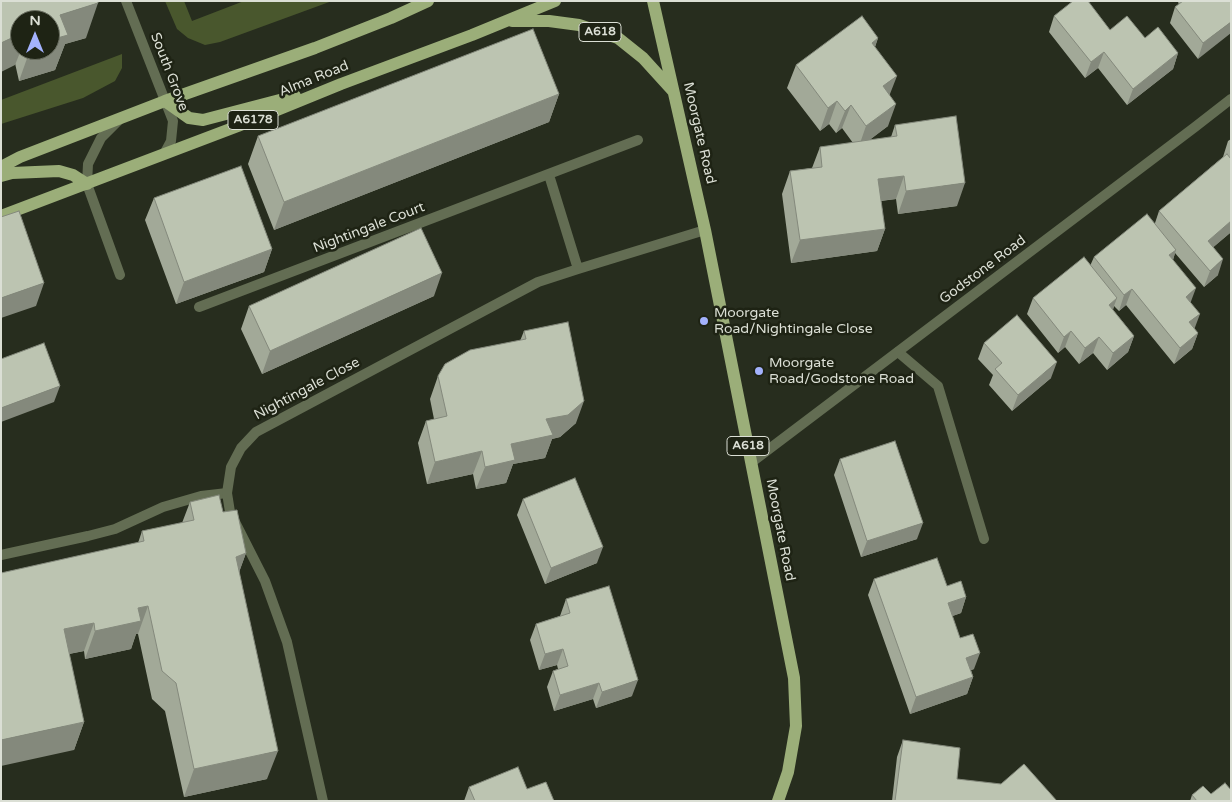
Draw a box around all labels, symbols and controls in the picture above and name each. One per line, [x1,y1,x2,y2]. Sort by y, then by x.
north arrow [10,10,60,60]
text: N [29,12,41,29]
road number: A618 [579,22,621,42]
street label: South Grove [146,30,192,114]
street label: Alma Road [277,57,351,101]
street label: Moorgate Road [679,80,719,186]
road number: A6178 [228,110,278,130]
street label: Nightingale Court [311,199,427,257]
street label: Godstone Road [937,232,1029,308]
place label: Moorgate Road/Nightingale Close [714,305,873,338]
marker: Moorgate Road/Nightingale Close [698,315,710,327]
street label: Nightingale Close [251,354,363,424]
place label: Moorgate Road/Godstone Road [769,355,914,388]
marker: Moorgate Road/Godstone Road [753,365,765,377]
road number: A618 [727,436,769,456]
street label: Moorgate Road [762,477,798,583]

